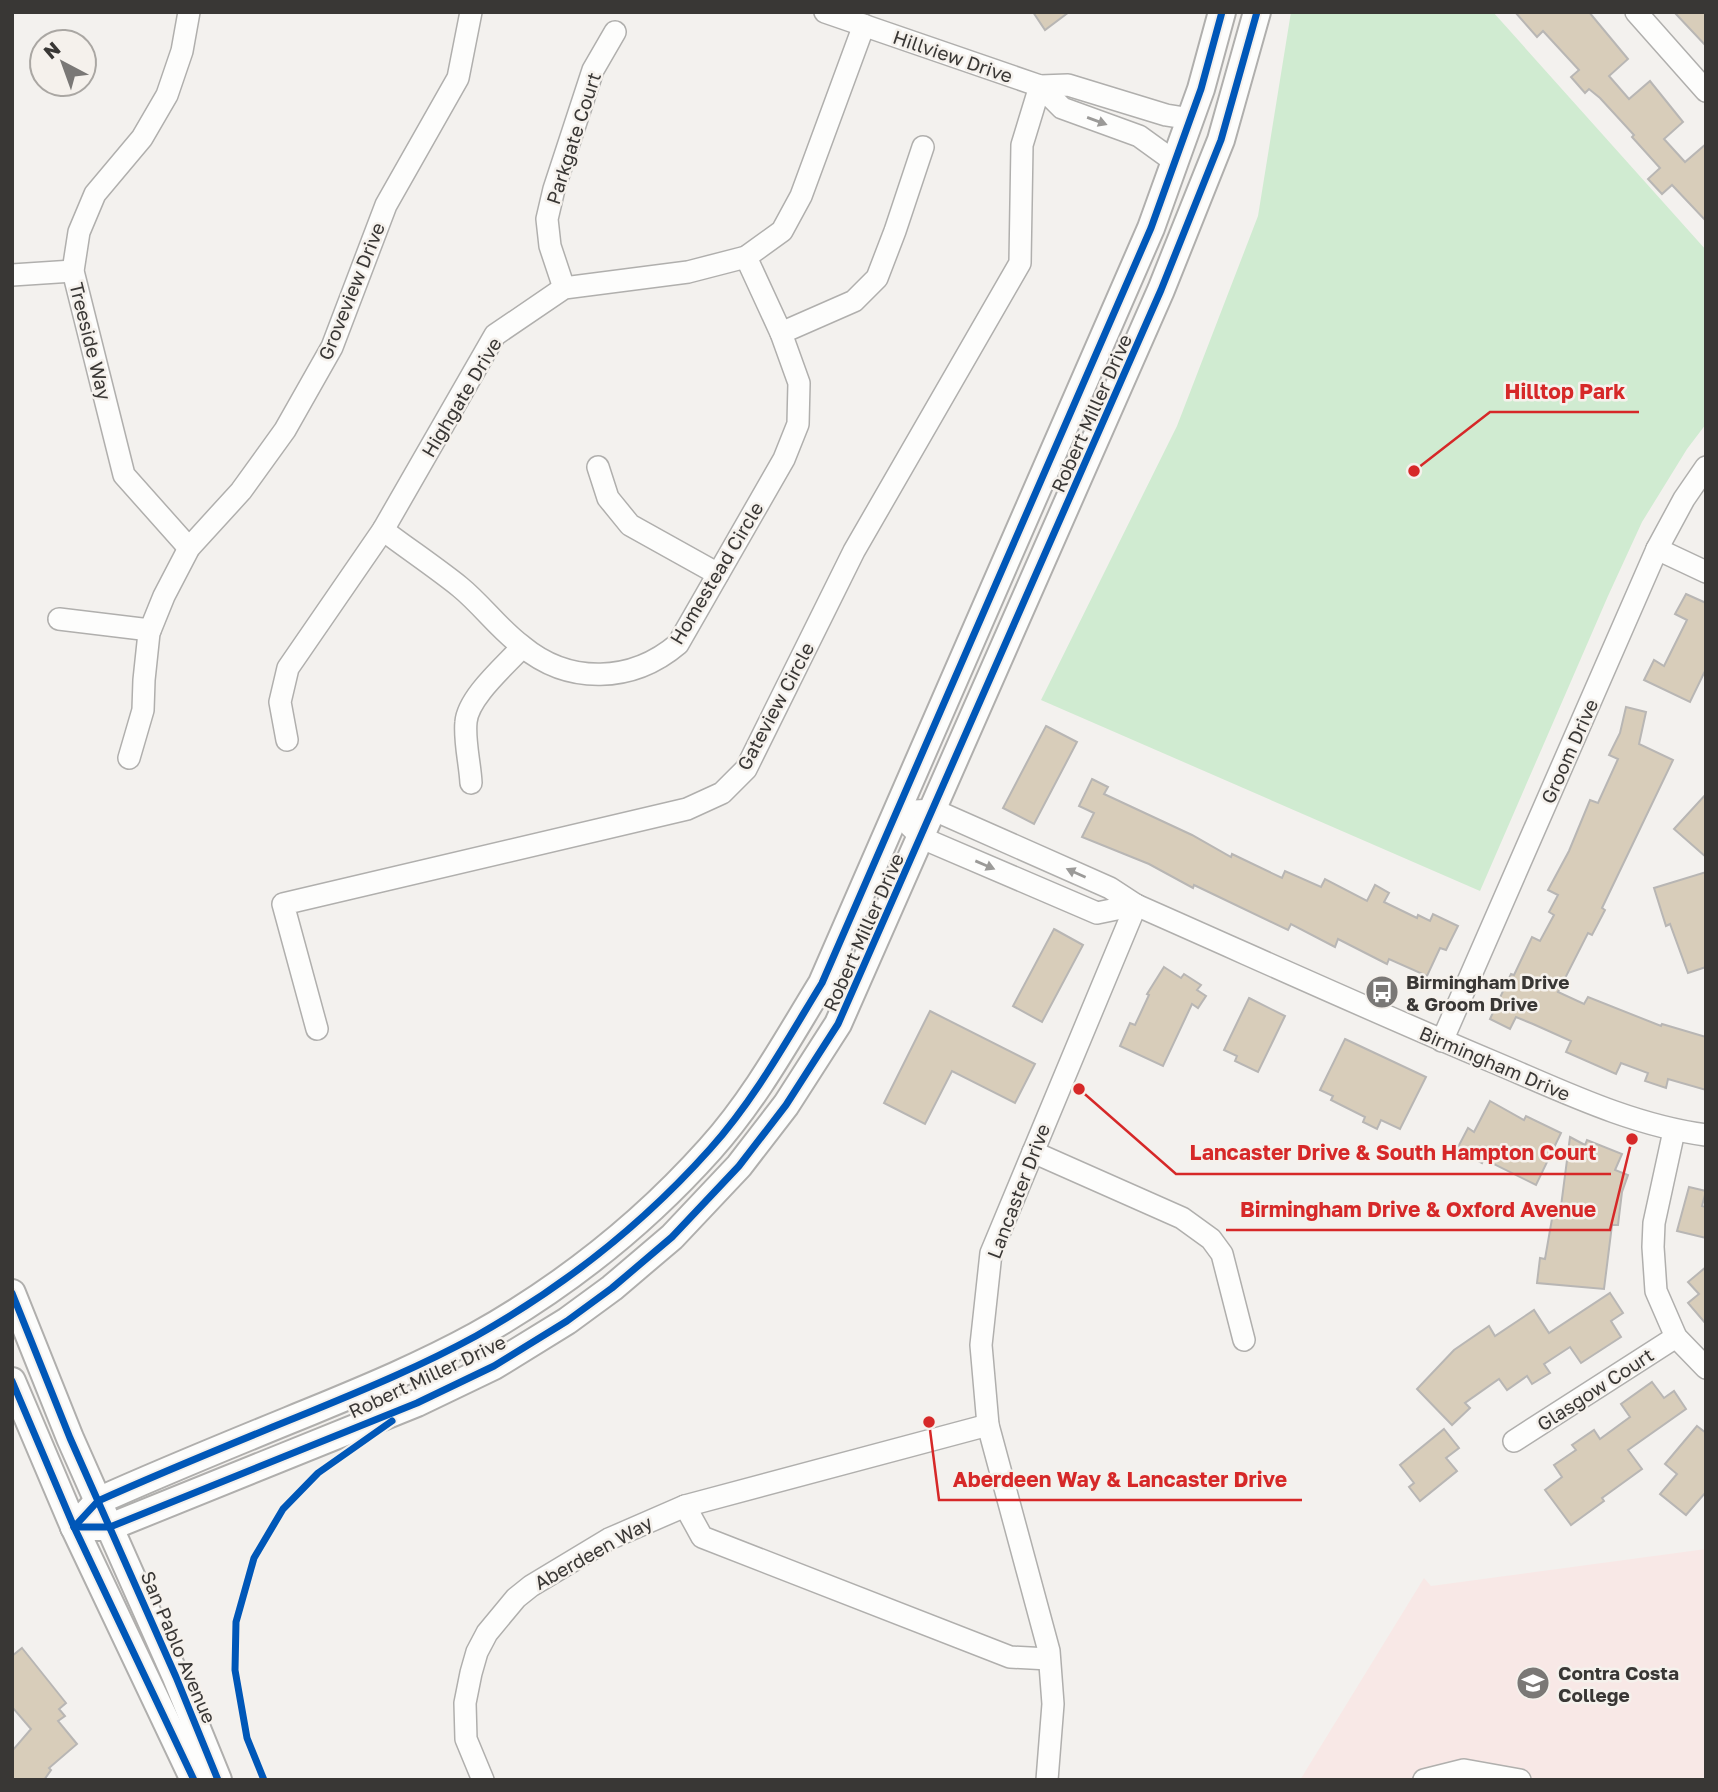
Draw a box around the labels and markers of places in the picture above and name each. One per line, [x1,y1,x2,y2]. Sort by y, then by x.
callout: Hilltop Park [1490,370,1639,412]
place label: Birmingham Drive & Groom Drive [1406,970,1569,1015]
bus stop icon: Birmingham Drive & Groom Drive [1363,973,1401,1011]
callout: Lancaster Drive & South Hampton Court [1176,1132,1611,1174]
callout: Birmingham Drive & Oxford Avenue [1226,1188,1610,1230]
callout: Aberdeen Way & Lancaster Drive [939,1458,1302,1500]
place label: Contra Costa College [1558,1661,1679,1706]
school or university icon: Contra Costa College [1514,1664,1552,1702]

